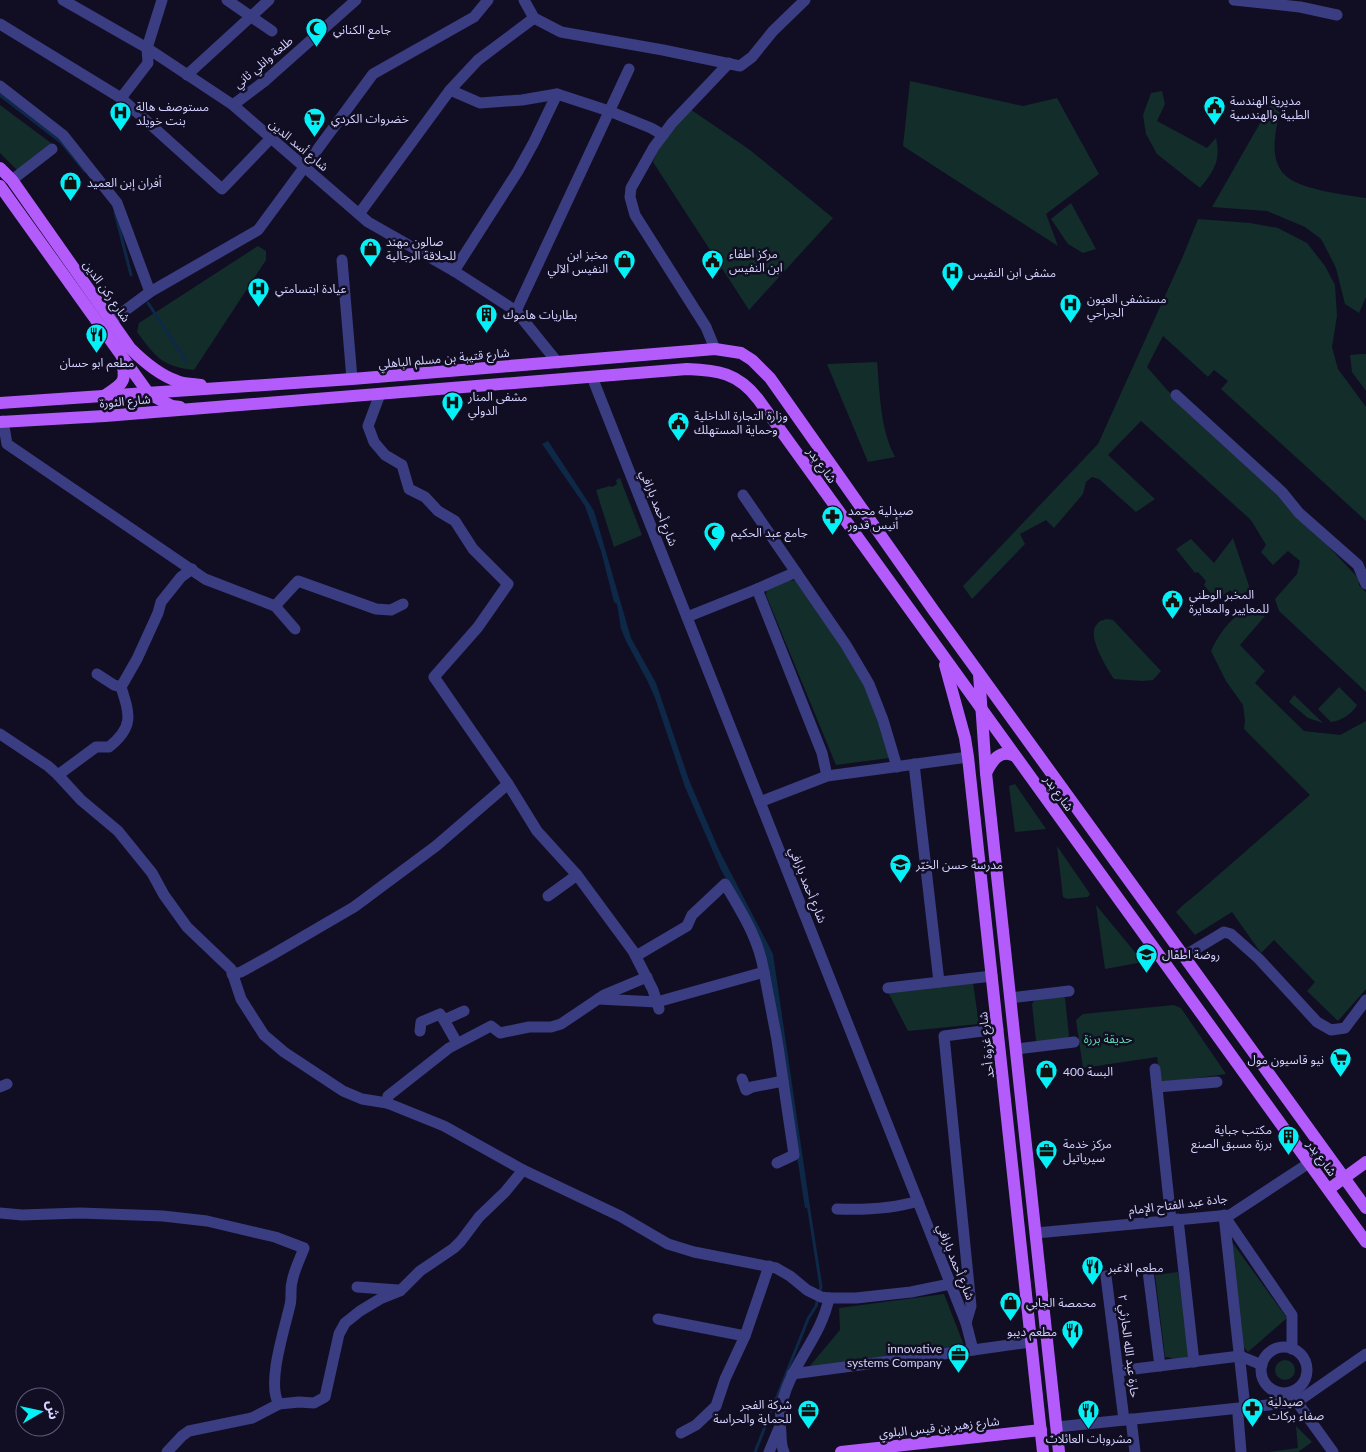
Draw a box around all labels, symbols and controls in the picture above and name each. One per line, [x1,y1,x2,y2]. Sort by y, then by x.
mosque icon: جامع الكناني [305,17,329,48]
place label: جامع الكناني [333,22,391,39]
street label: طلعة وانلي ثاني [230,33,298,93]
place label: مديرية الهندسة الطبية والهندسية [1230,93,1310,122]
public building icon: مديرية الهندسة الطبية والهندسية [1202,95,1226,126]
place label: مستوصف هالة بنت خويلد [136,99,209,128]
hospital icon: مستوصف هالة بنت خويلد [108,101,132,132]
supermarket icon: خضروات الكردي [303,106,327,137]
place label: خضروات الكردي [331,111,409,128]
street label: شارع أسد الدين [265,116,332,176]
shop icon: أفران إبن العميد [59,170,83,201]
place label: أفران إبن العميد [87,175,162,191]
place label: صالون مهند للحلاقة الرجالية [386,234,456,263]
shop icon: صالون مهند للحلاقة الرجالية [358,236,382,267]
place label: مركز اطفاء ابن النفيس [729,246,783,275]
place label: مخبز ابن النفيس الآلي [547,247,608,278]
public building icon: مركز اطفاء ابن النفيس [701,248,725,279]
shop icon: مخبز ابن النفيس الآلي [612,249,636,280]
street label: شارع ركن الدين [79,257,134,326]
hospital icon: مشفى ابن النفيس [940,260,964,291]
place label: مشفى ابن النفيس [968,265,1056,280]
hospital icon: عيادة ابتسامتي [247,276,271,307]
place label: عيادة ابتسامتي [275,281,347,298]
place label: مستشفى العيون الجراحي [1087,291,1167,322]
hospital icon: مستشفى العيون الجراحي [1059,293,1083,324]
building icon: بطاريات هاموك [475,302,499,333]
place label: بطاريات هاموك [503,307,577,322]
restaurant icon: مطعم ابو حسان [85,323,109,354]
street label: شارع قتيبة بن مسلم الباهلي [378,345,510,374]
place label: مطعم ابو حسان [60,355,134,372]
place label: مشفى المنار الدولي [467,389,527,420]
street label: شارع الثورة [99,391,151,413]
hospital icon: مشفى المنار الدولي [440,391,464,422]
place label: وزارة التجارة الداخلية وحماية المستهلك [694,408,788,437]
public building icon: وزارة التجارة الداخلية وحماية المستهلك [666,410,690,441]
street label: شارع بدر [802,443,840,487]
street label: شارع أحمد بارافي [634,468,681,549]
place label: صيدلية محمد أنيس قدور [847,503,914,532]
pharmacy icon: صيدلية محمد أنيس قدور [820,505,844,536]
mosque icon: جامع عبد الحكيم [703,520,727,551]
place label: جامع عبد الحكيم [731,525,808,542]
place label: المخبر الوطني للمعايير والمعايرة [1189,587,1269,616]
public building icon: المخبر الوطني للمعايير والمعايرة [1161,589,1185,620]
street label: شارع بدر [1039,771,1077,815]
street label: شارع أحمد بارافي [783,845,830,926]
school or university icon: مدرسة حسن الخيّر [888,852,912,883]
place label: مدرسة حسن الخيّر [915,857,1003,872]
school or university icon: روضة اطفال [1134,942,1158,973]
place label: روضة اطفال [1162,947,1220,962]
street label: شارع غزوة أحد [975,1011,999,1079]
park label: حديقة برزة [1084,1031,1132,1046]
supermarket icon: نيو قاسيون مول [1328,1047,1352,1078]
place label: نيو قاسيون مول [1248,1052,1324,1067]
shop icon: البسة 400 [1035,1059,1059,1090]
place label: البسة 400 [1063,1064,1113,1079]
place label: مكتب جباية برزة مسبق الصنع [1191,1122,1272,1153]
building icon: مكتب جباية برزة مسبق الصنع [1276,1124,1300,1155]
place label: مركز خدمة سيرياتيل [1063,1136,1112,1165]
street label: شارع بدر [1302,1136,1340,1180]
office icon: مركز خدمة سيرياتيل [1035,1138,1059,1169]
street label: جادة عبد الفتاح الإمام [1128,1190,1229,1220]
street label: شارع أحمد بارافي [931,1222,978,1303]
restaurant icon: مطعم الاغبر [1080,1255,1104,1286]
place label: مطعم الاغبر [1107,1260,1164,1277]
shop icon: محمصة الجابي [998,1290,1022,1321]
street label: حارة عبد الله الحارثي ٢ [1112,1293,1143,1399]
place label: محمصة الجابي [1026,1295,1096,1312]
restaurant icon: مطعم ديبو [1061,1319,1085,1350]
place label: مطعم ديبو [1007,1324,1057,1341]
place label: innovative systems Company [847,1341,943,1370]
office icon: innovative systems Company [946,1343,970,1374]
north arrow [15,1387,65,1437]
place label: صيدلية صفاء بركات [1268,1394,1324,1423]
pharmacy icon: صيدلية صفاء بركات [1240,1396,1264,1427]
place label: شركة الفجر للحماية والحراسة [713,1397,792,1426]
text: ش [43,1399,63,1421]
office icon: شركة الفجر للحماية والحراسة [796,1399,820,1430]
restaurant icon: مشروبات العائلات [1077,1399,1101,1430]
street label: شارع زهير بن قيس البلوي [878,1413,1000,1444]
place label: مشروبات العائلات [1046,1431,1132,1446]

